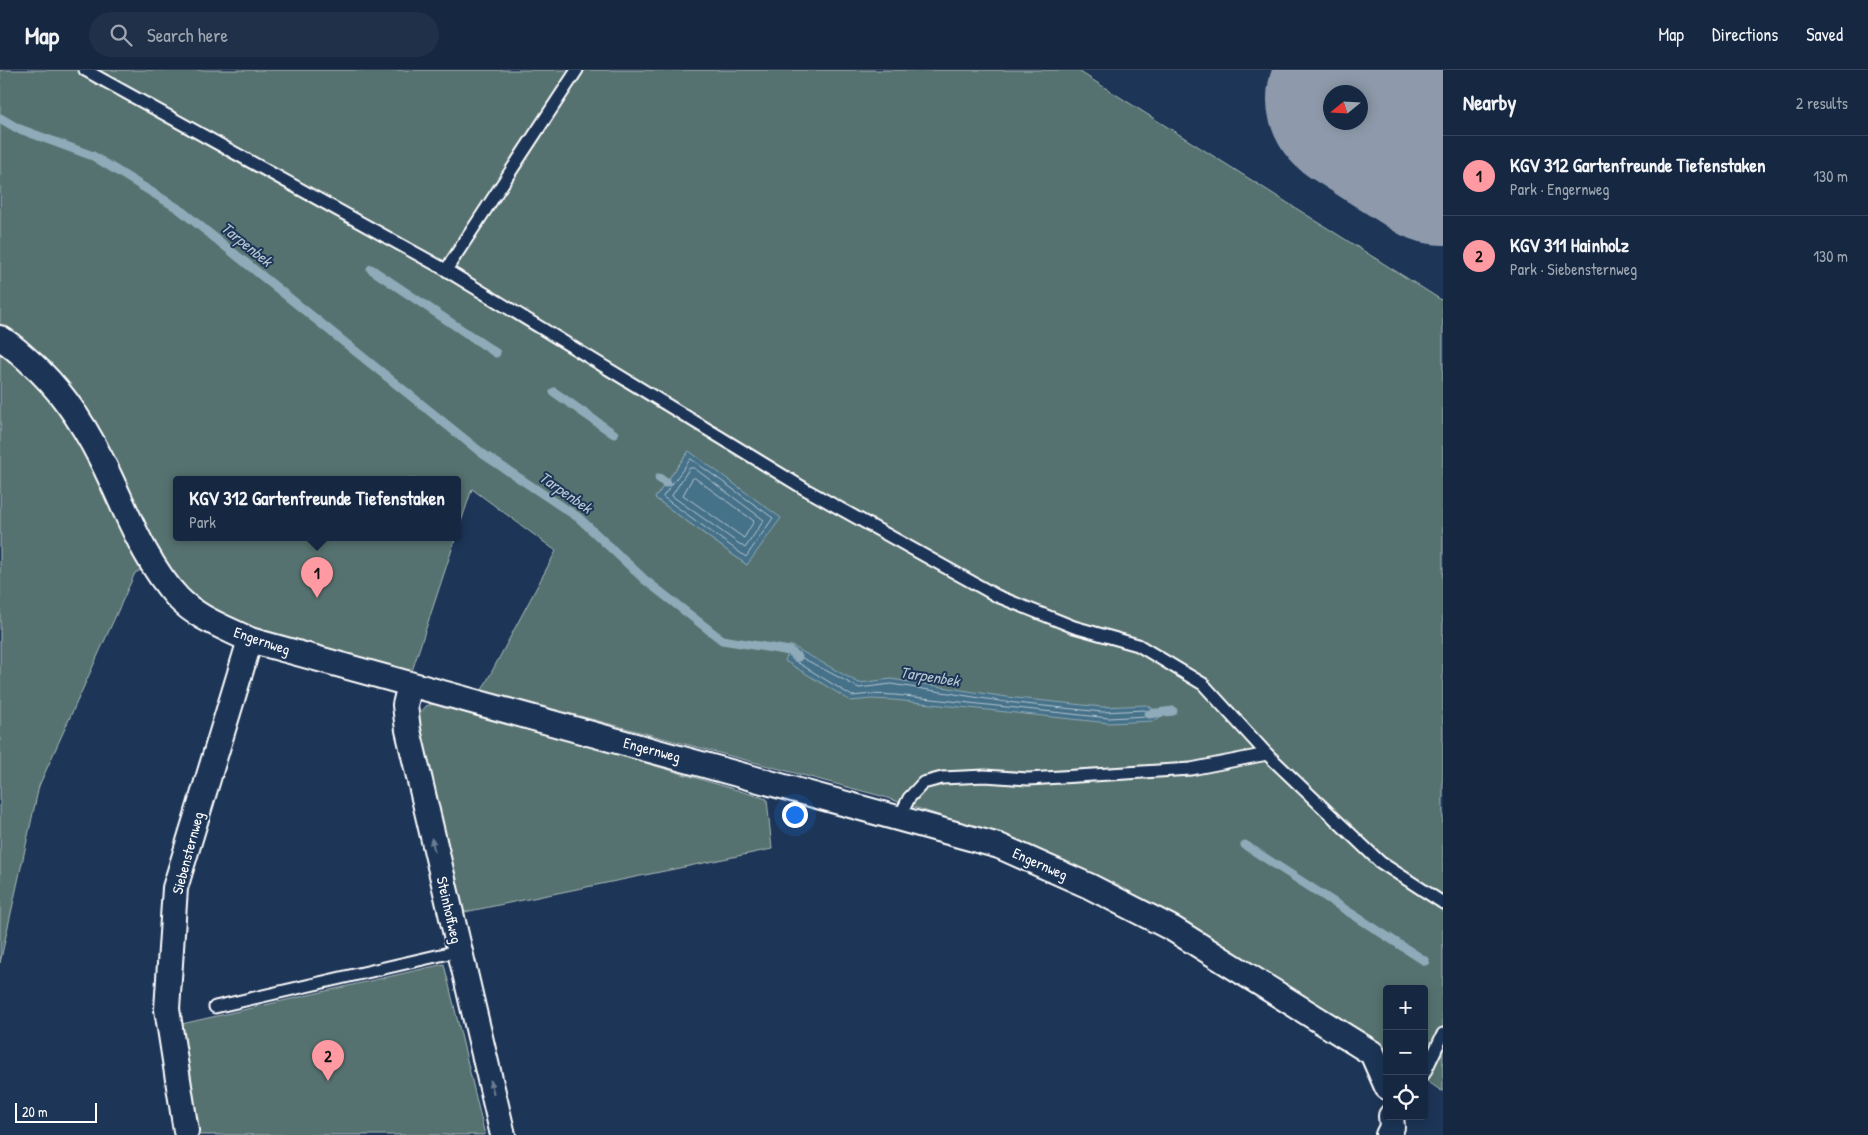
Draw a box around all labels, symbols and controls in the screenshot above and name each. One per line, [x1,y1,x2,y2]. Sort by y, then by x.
search box [89,12,439,57]
text: Map [25,19,59,51]
icon: search [107,21,135,49]
text: Search here [147,22,228,48]
text: Map [1659,22,1684,47]
text: Directions [1712,22,1778,47]
text: Saved [1806,22,1843,47]
north arrow [1323,85,1368,130]
text: Nearby [1463,88,1516,117]
text: 2 results [1796,92,1848,114]
text: KGV 312 Gartenfreunde Tiefenstaken [1510,152,1766,178]
text: 1 [1476,165,1482,187]
text: 130 m [1813,165,1848,187]
text: Park · Engernweg [1510,178,1609,200]
water label: Tarpenbek [217,217,278,272]
text: KGV 311 Hainholz [1510,232,1629,258]
text: 2 [1475,245,1483,267]
text: 130 m [1813,245,1848,267]
text: Park · Siebensternweg [1510,258,1637,280]
water label: Tarpenbek [535,466,598,519]
popup [173,476,461,541]
text: KGV 312 Gartenfreunde Tiefenstaken [189,485,445,511]
text: Park [189,511,216,533]
pin: 1 [301,557,333,598]
street label: Engernweg [231,621,293,660]
water label: Tarpenbek [899,660,963,692]
street label: Engernweg [621,732,683,767]
your location [782,802,808,828]
street label: Siebensternweg [166,809,209,896]
one-way arrow [429,837,437,852]
street label: Engernweg [1009,842,1071,885]
street label: Steinhoffweg [432,874,467,946]
map controls [1383,985,1428,1120]
button: + [1383,985,1428,1030]
button: − [1383,1030,1428,1075]
pin: 2 [312,1040,344,1081]
button: locate [1383,1075,1428,1120]
one-way arrow [488,1080,496,1095]
scale bar [15,1100,98,1123]
text: 20 m [22,1102,48,1121]

